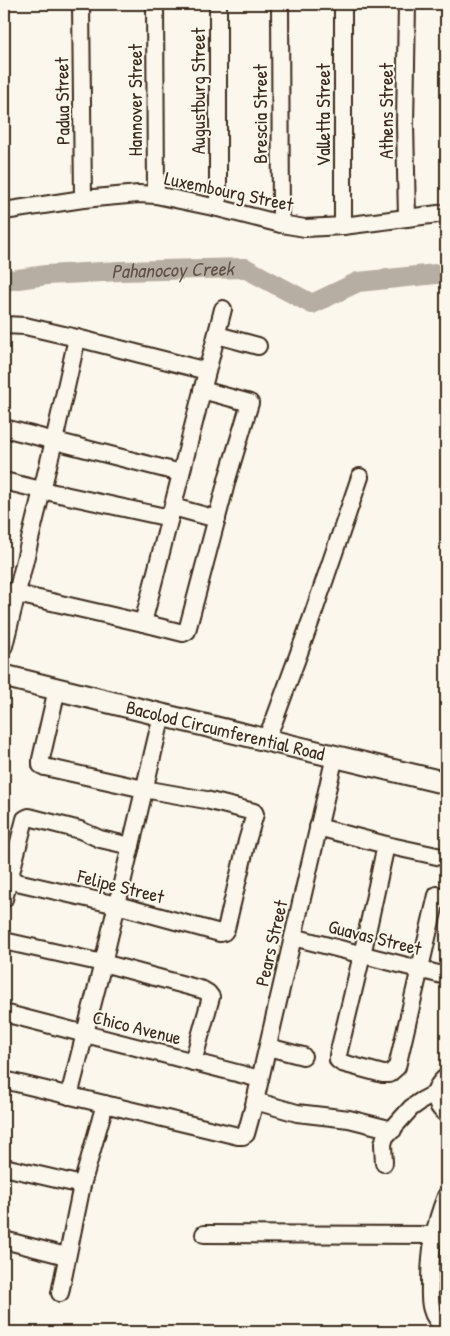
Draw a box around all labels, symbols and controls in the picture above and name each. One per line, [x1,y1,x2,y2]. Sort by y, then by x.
street label: Augustburg Street [185,27,211,154]
street label: Hannover Street [122,43,148,156]
street label: Padua Street [48,56,76,145]
street label: Valletta Street [310,63,336,167]
street label: Athens Street [373,63,399,159]
street label: Brescia Street [247,64,273,164]
street label: Luxembourg Street [162,165,296,217]
water label: Pahanocoy Creek [110,254,236,284]
street label: Bacolod Circumferential Road [124,694,328,767]
street label: Felipe Street [74,862,167,909]
street label: Pears Street [249,897,294,988]
street label: Guavas Street [326,913,425,961]
street label: Chico Avenue [90,1003,184,1051]

